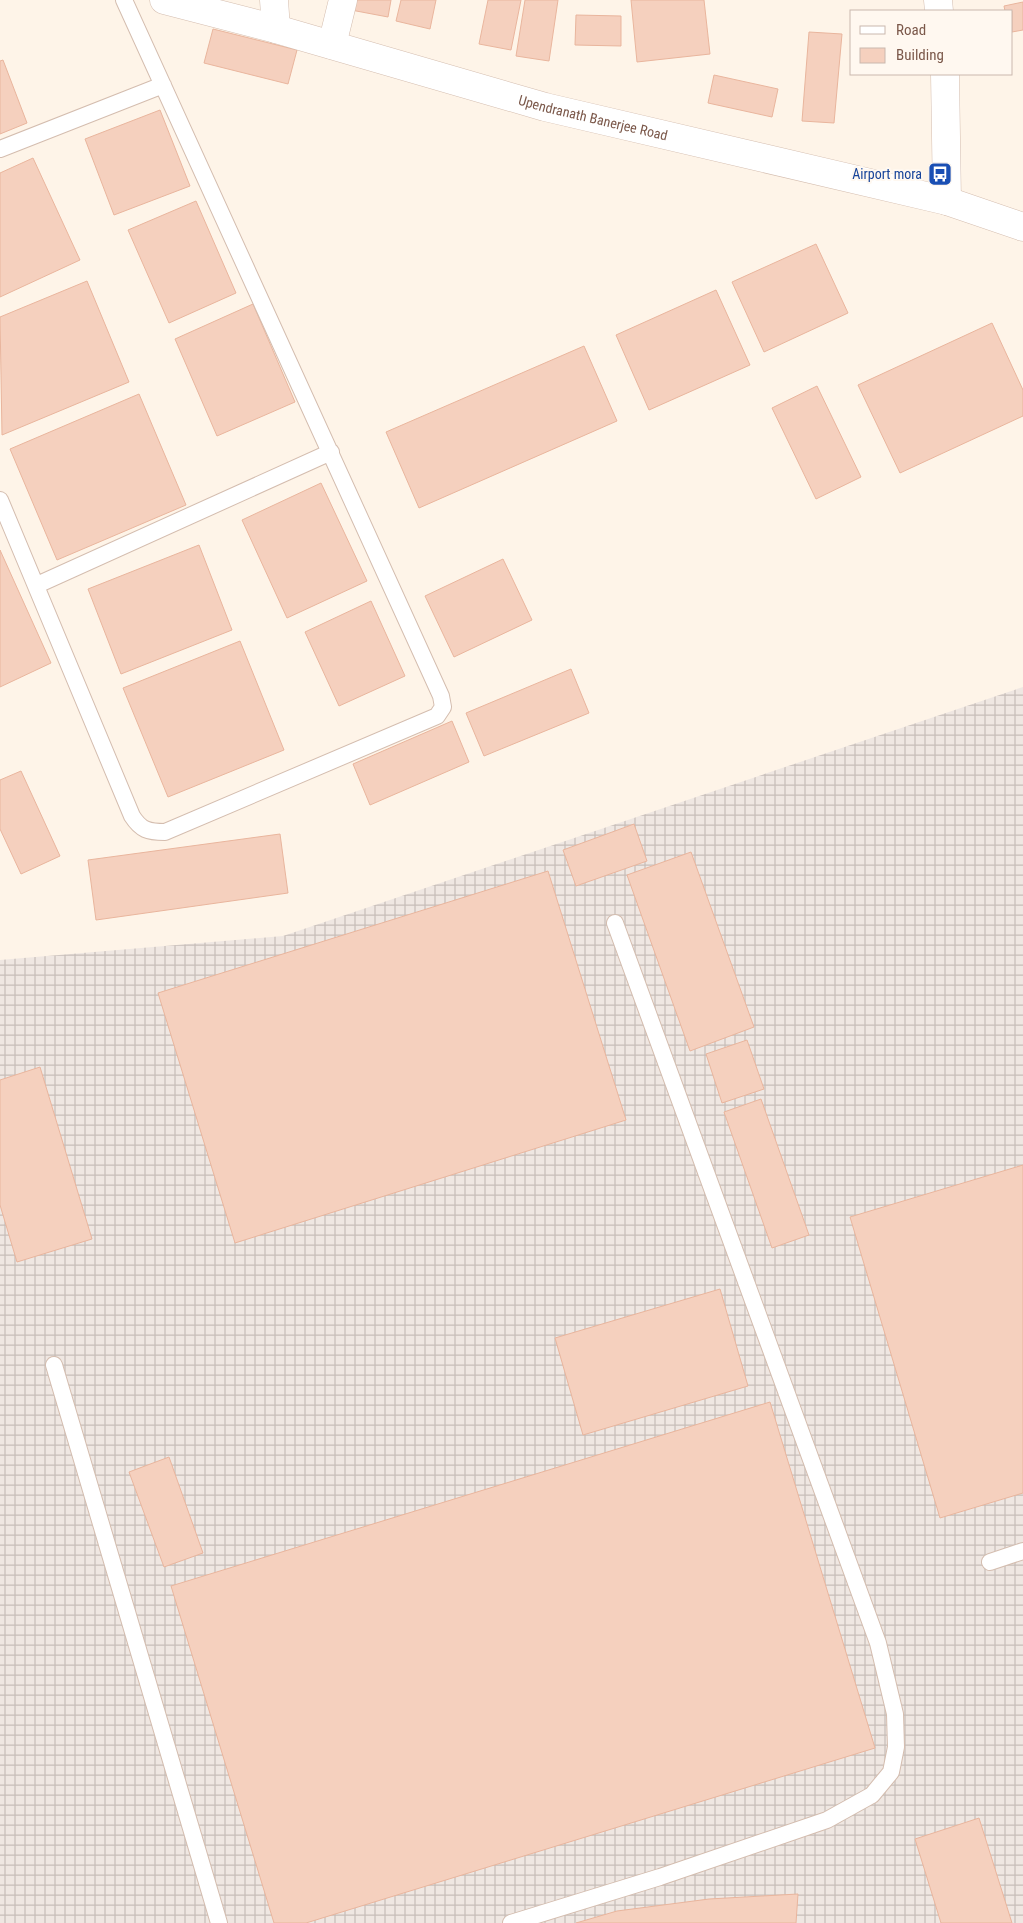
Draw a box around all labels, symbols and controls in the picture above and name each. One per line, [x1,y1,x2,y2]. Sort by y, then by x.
legend [850,10,1013,75]
text: Road [896,21,926,39]
text: Building [896,46,944,64]
street label: Upendranath Banerjee Road [517,92,669,143]
bus stop icon: Airport mora [927,161,953,187]
place label: Airport mora [852,166,922,182]

